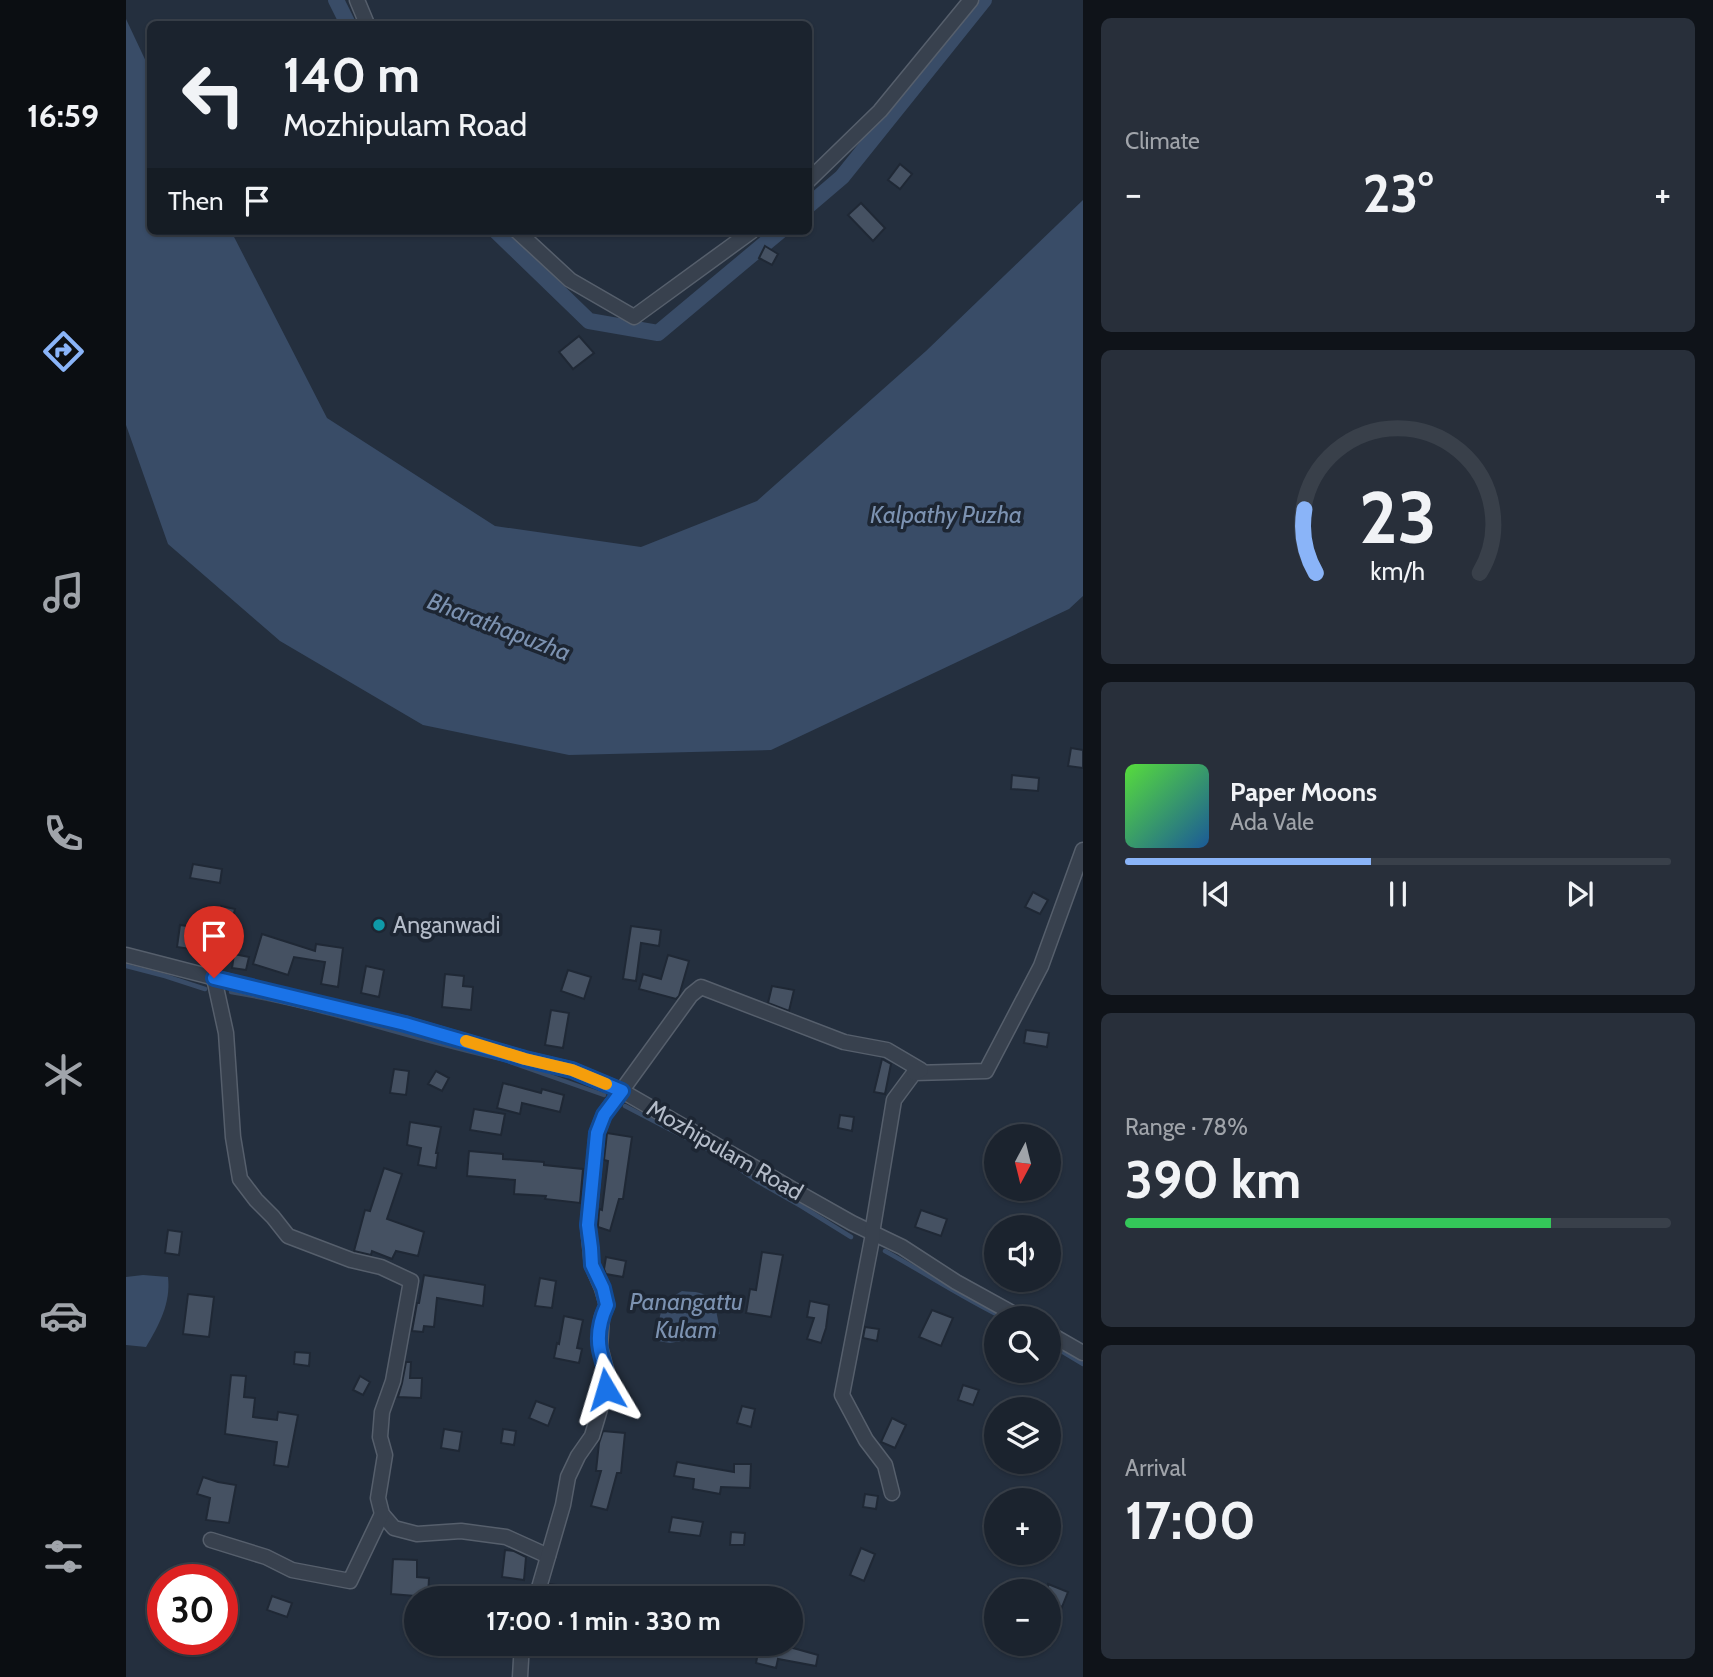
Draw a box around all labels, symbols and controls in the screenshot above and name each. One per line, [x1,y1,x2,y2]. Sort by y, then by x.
text: 140 m [283,45,420,104]
icon: left [168,49,259,140]
text: 16:59 [27,96,99,135]
text: Mozhipulam Road [283,105,527,144]
text: Climate [1125,127,1200,155]
text: 23° [1363,162,1433,225]
text: − [1125,170,1142,217]
text: + [1654,170,1671,217]
icon: arrive [238,182,276,220]
text: Then [168,185,224,217]
icon: directions [39,327,88,376]
text: 23 [1359,473,1437,561]
water label: Kalpathy Puzha [870,500,1022,529]
text: km/h [1371,555,1425,585]
icon: music [39,568,88,617]
water label: Bharathapuzha [424,586,575,667]
text: Paper Moons [1230,776,1377,808]
text: Ada Vale [1230,808,1314,836]
icon: phone [39,809,88,858]
icon: previous [1197,875,1235,913]
icon: pause [1379,875,1417,913]
icon: next [1561,875,1599,913]
pin [184,906,244,978]
place label: Anganwadi [393,911,500,939]
icon: arrive [195,917,233,955]
marker: Anganwadi [371,917,387,933]
icon: climate [39,1050,88,1099]
street label: Mozhipulam Road [642,1094,808,1206]
text: Range · 78% [1125,1113,1248,1141]
north arrow [984,1124,1060,1200]
map controls [984,1124,1061,1656]
text: 390 km [1125,1148,1301,1211]
button: sound [984,1215,1061,1292]
water label: Panangattu Kulam [629,1287,743,1344]
icon: car [39,1291,88,1340]
button: search [984,1306,1061,1383]
position arrow [569,1352,643,1426]
button: layers [984,1397,1061,1474]
text: Arrival [1125,1454,1186,1482]
button: + [984,1488,1061,1565]
text: 17:00 [1125,1489,1256,1552]
icon: filters [39,1532,88,1581]
speed limit sign: 30 [147,1564,238,1655]
button: − [984,1579,1061,1656]
text: 17:00 · 1 min · 330 m [486,1605,721,1637]

